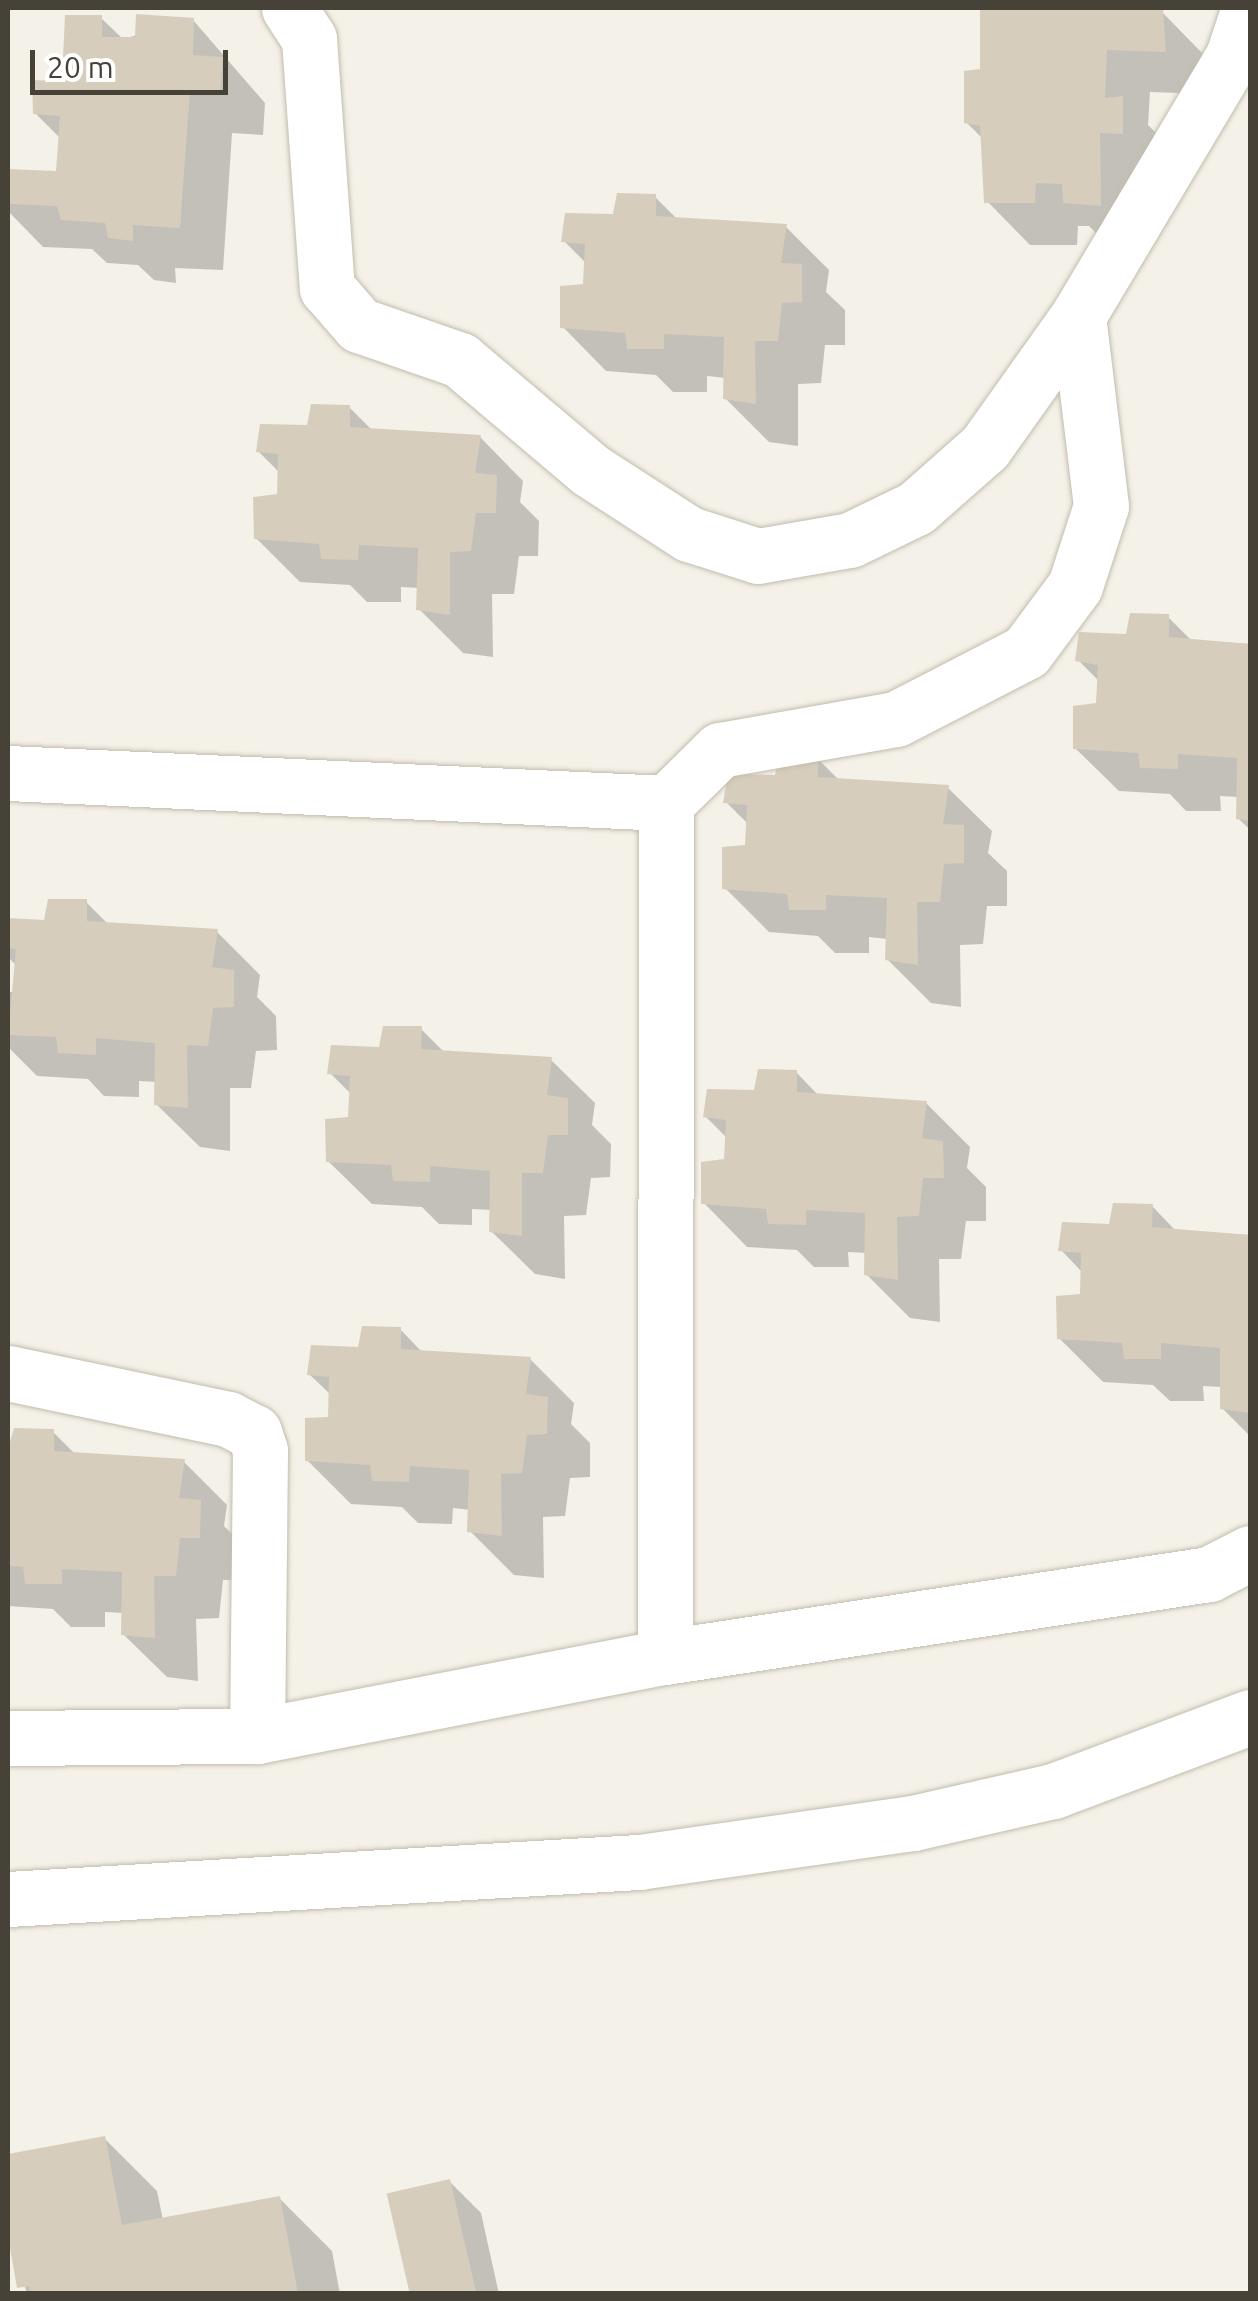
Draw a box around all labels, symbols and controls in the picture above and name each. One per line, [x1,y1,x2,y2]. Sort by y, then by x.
scale bar [35,30,232,92]
text: 20 m [47,50,114,84]

